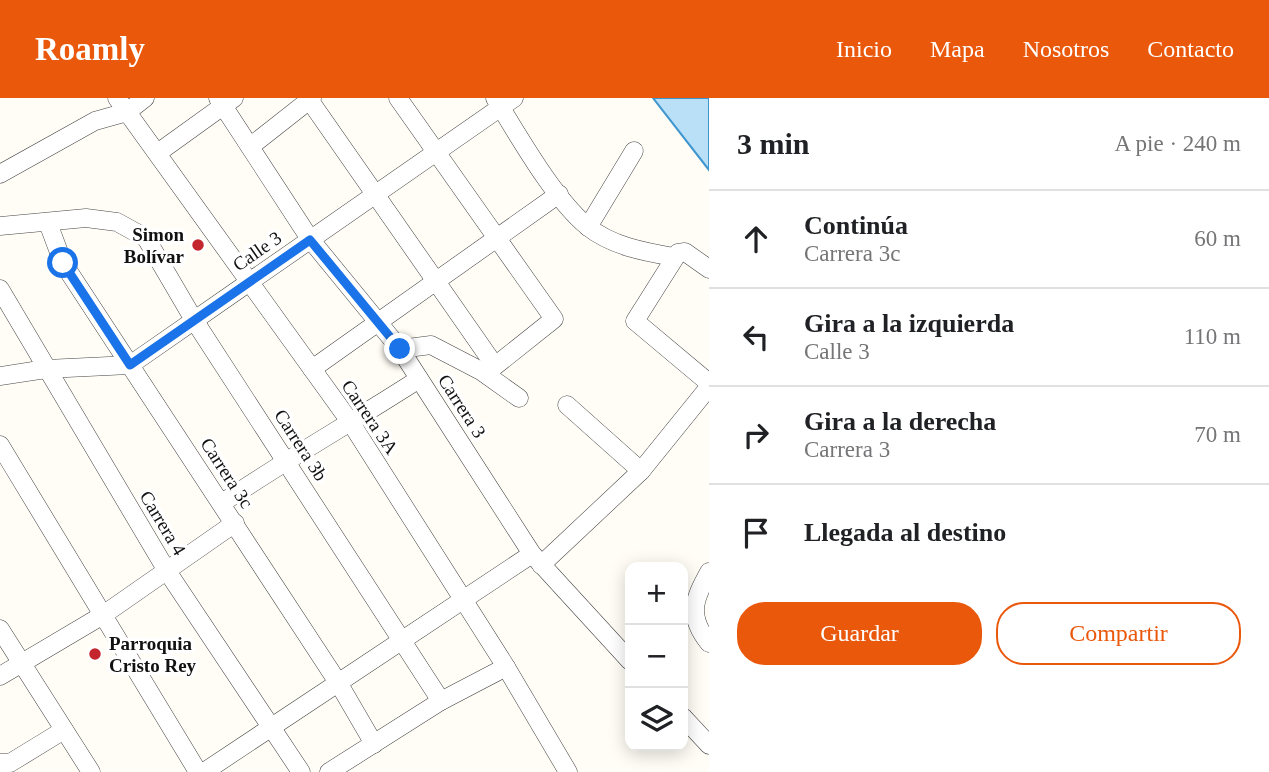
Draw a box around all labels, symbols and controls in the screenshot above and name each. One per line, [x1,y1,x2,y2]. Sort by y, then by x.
text: Roamly [35,31,145,67]
text: Inicio [836,36,892,62]
text: Mapa [930,36,985,62]
text: Nosotros [1023,36,1109,62]
text: Contacto [1147,36,1234,62]
text: 3 min [737,127,810,160]
text: A pie · 240 m [1115,131,1241,156]
text: Continúa [804,211,908,240]
icon: ahead [737,220,775,258]
place label: Simon Bolívar [124,224,185,267]
text: 60 m [1194,226,1241,251]
street label: Calle 3 [229,227,285,275]
marker: Simon Bolívar [190,237,206,253]
text: Carrera 3c [804,241,900,266]
route start [47,247,78,278]
text: Gira a la izquierda [804,309,1014,338]
icon: left [737,318,775,356]
text: 110 m [1184,324,1241,349]
route end [384,333,415,364]
text: Calle 3 [804,339,870,364]
street label: Carrera 3 [434,370,490,442]
street label: Carrera 3A [338,376,403,458]
street label: Carrera 3b [270,405,332,485]
text: Gira a la derecha [804,407,996,436]
icon: right [737,416,775,454]
text: 70 m [1194,422,1241,447]
street label: Carrera 3c [197,434,257,512]
text: Carrera 3 [804,437,890,462]
street label: Carrera 4 [136,487,191,559]
icon: arrive [737,514,775,552]
text: Llegada al destino [804,518,1006,547]
map controls [625,562,688,751]
button: + [625,562,688,625]
button: Guardar [737,602,982,665]
button: Compartir [996,602,1241,665]
button: − [625,625,688,688]
place label: Parroquia Cristo Rey [109,633,197,676]
marker: Parroquia Cristo Rey [87,646,103,662]
button: layers [625,688,688,751]

